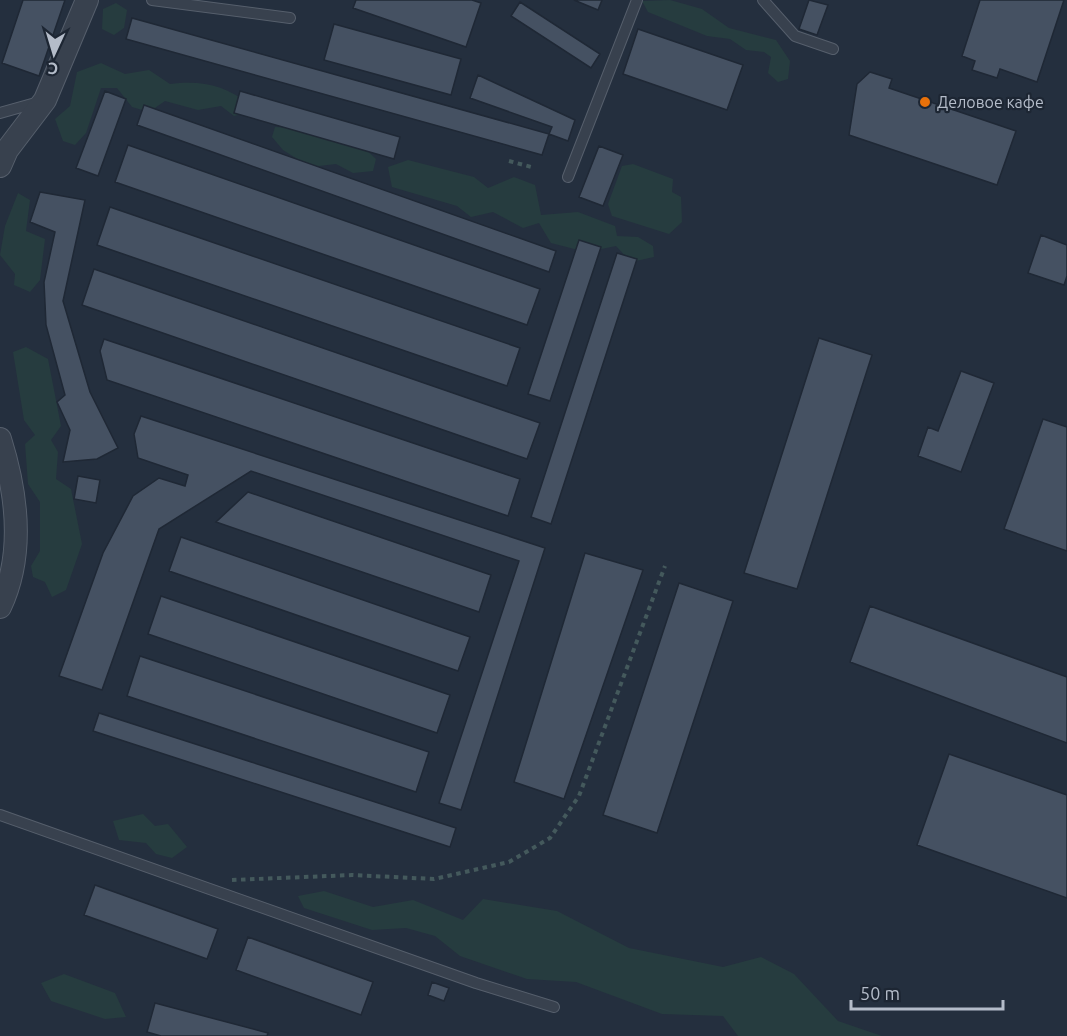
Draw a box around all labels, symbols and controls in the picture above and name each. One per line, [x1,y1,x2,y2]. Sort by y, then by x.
north arrow [24,24,84,84]
text: С [47,60,59,78]
place label: Деловое кафе [937,93,1044,111]
marker: Деловое кафе [918,95,932,109]
scale bar [851,973,1002,1011]
text: 50 m [860,983,900,1003]

